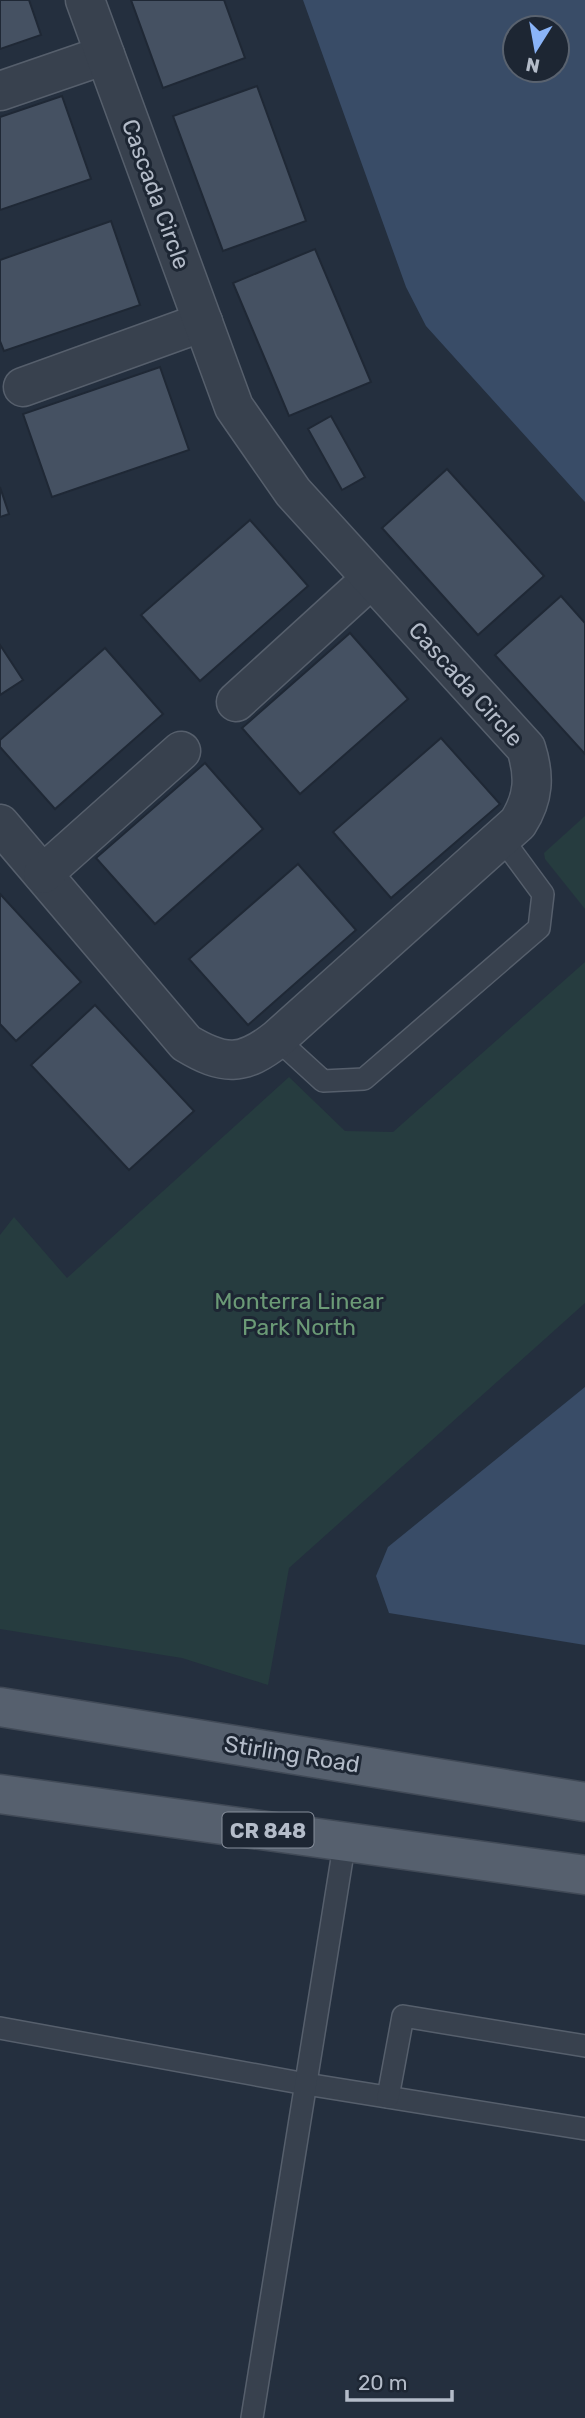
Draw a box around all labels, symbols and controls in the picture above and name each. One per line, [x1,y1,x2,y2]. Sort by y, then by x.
north arrow [501,14,571,84]
text: N [524,53,542,78]
street label: Cascada Circle [116,115,196,273]
street label: Cascada Circle [403,616,529,752]
park label: Monterra Linear Park North [214,1287,384,1341]
street label: Stirling Road [222,1729,362,1779]
road number: CR 848 [222,1812,314,1848]
scale bar [347,2358,452,2402]
text: 20 m [358,2370,407,2395]

